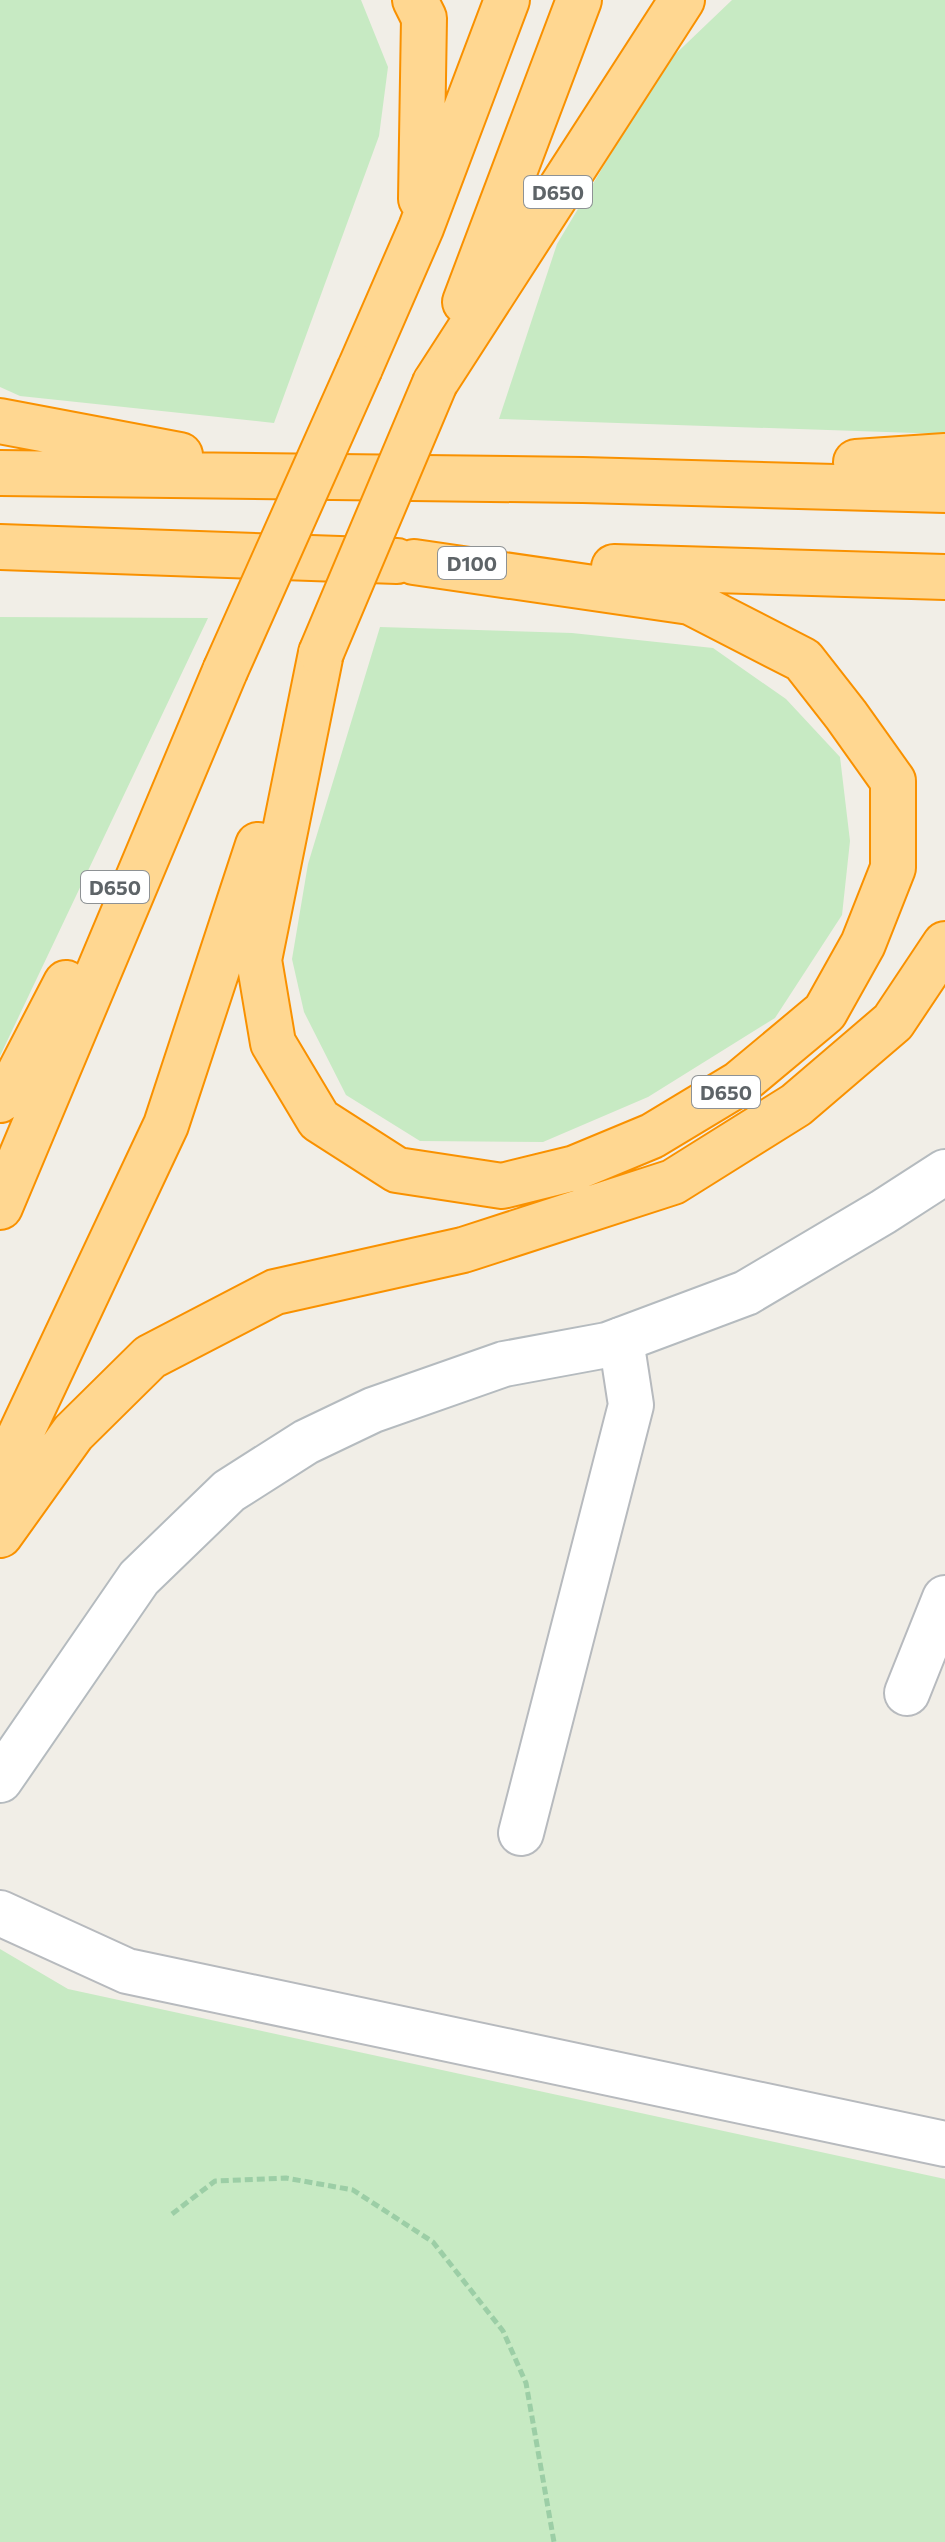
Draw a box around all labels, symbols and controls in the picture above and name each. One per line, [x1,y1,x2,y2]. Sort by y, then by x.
road number: D650 [524,176,592,208]
road number: D100 [438,547,506,579]
road number: D650 [81,871,149,903]
road number: D650 [692,1076,760,1108]

